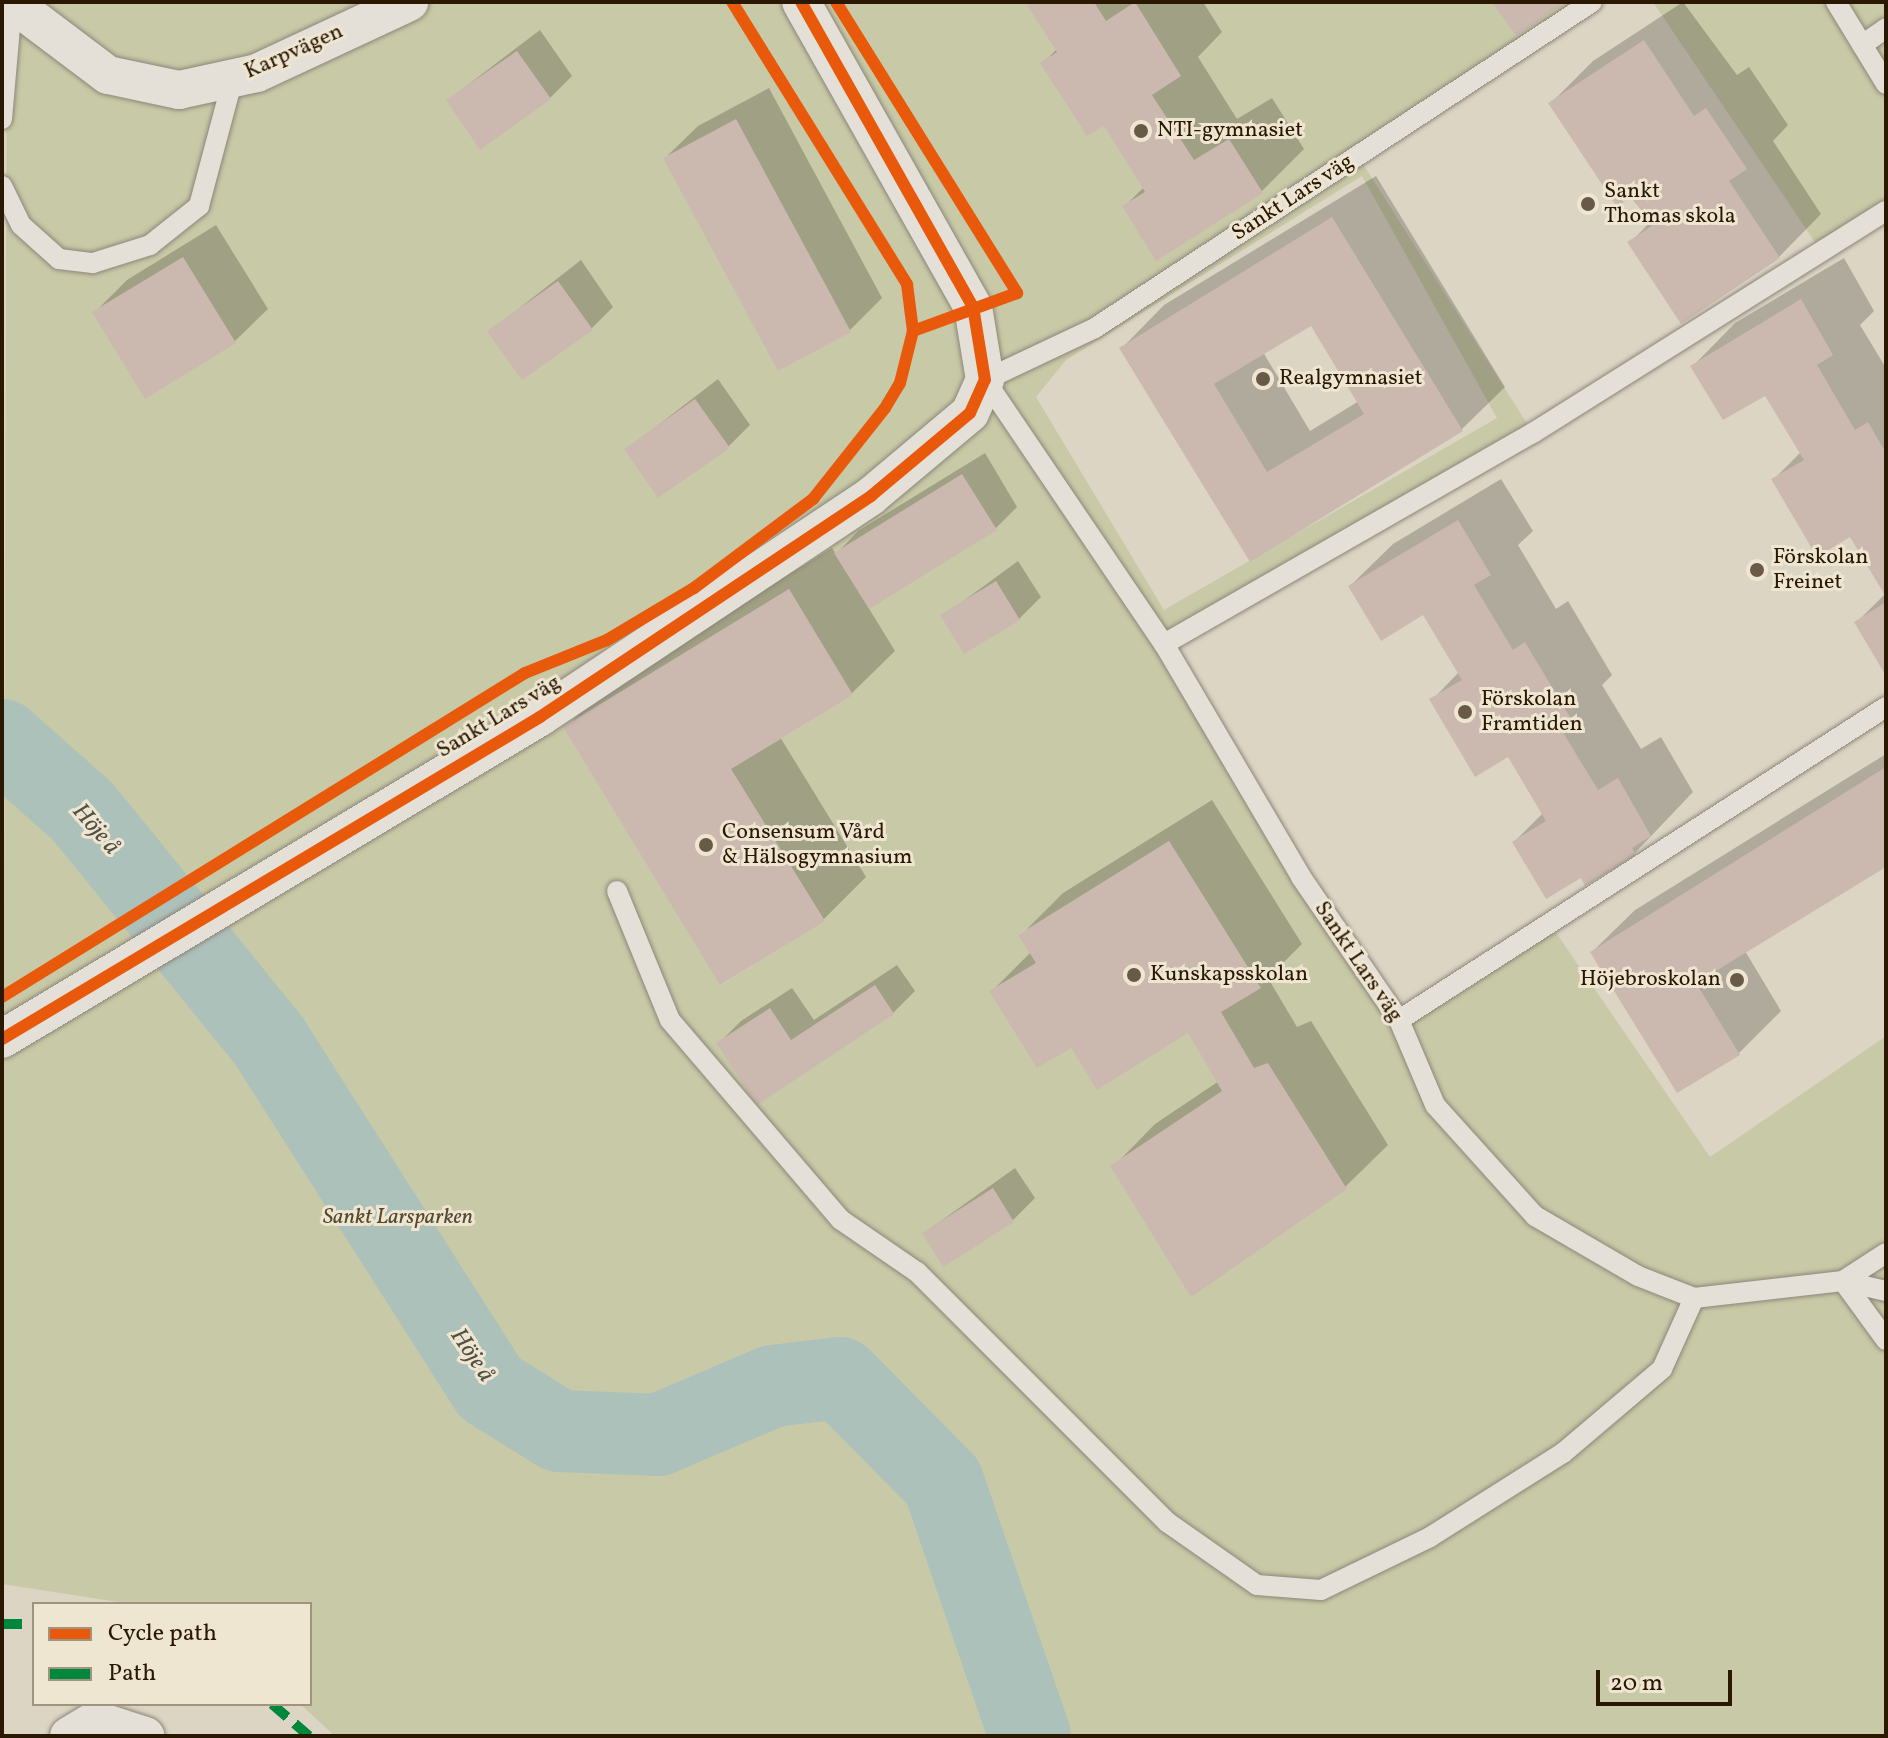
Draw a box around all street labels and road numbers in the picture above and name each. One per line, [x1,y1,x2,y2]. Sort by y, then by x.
street label: Karpvägen [241,19,347,85]
street label: Sankt Lars väg [1227,149,1359,247]
street label: Sankt Lars väg [432,670,566,764]
street label: Sankt Lars väg [1308,896,1408,1028]

